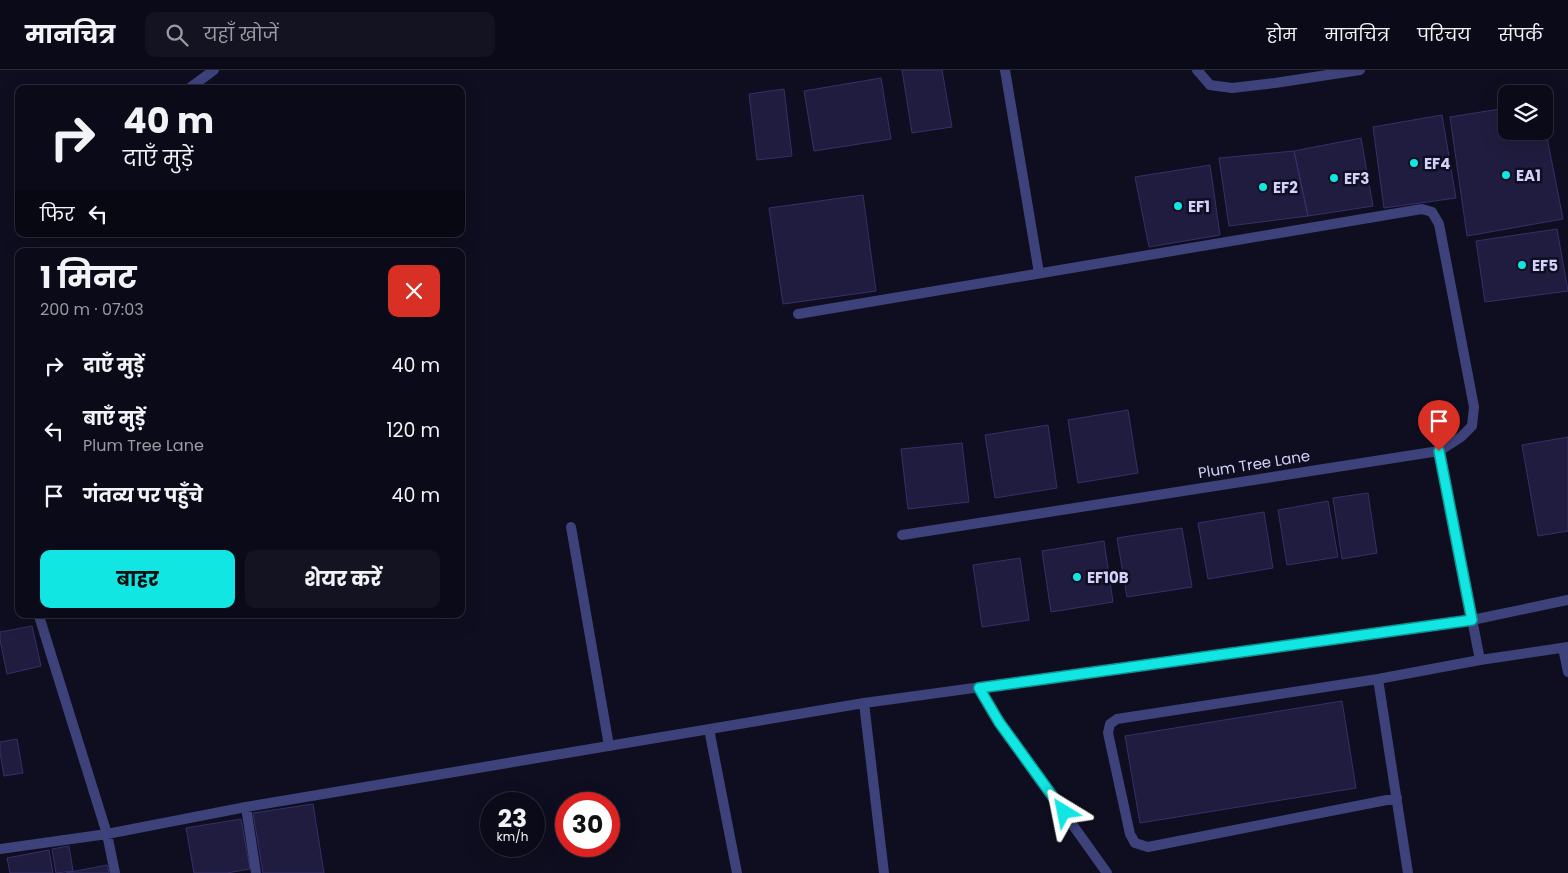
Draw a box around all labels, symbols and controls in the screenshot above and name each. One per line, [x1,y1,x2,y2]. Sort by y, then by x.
search box [145,12,495,57]
text: मानचित्र [25,18,115,51]
icon: search [163,21,191,49]
text: यहाँ खोजें [203,21,279,48]
text: होम [1267,22,1297,47]
text: मानचित्र [1325,22,1389,47]
text: परिचय [1417,22,1471,47]
text: संपर्क [1499,22,1543,47]
map controls [1498,85,1553,140]
button: layers [1498,85,1553,140]
text: 40 m [123,96,214,145]
icon: right [40,105,105,170]
text: दाएँ मुड़ें [123,143,193,174]
place label: EF4 [1424,153,1450,174]
marker: EF4 [1408,157,1420,169]
place label: EA1 [1516,165,1541,186]
place label: EF3 [1344,168,1369,189]
marker: EA1 [1500,169,1512,181]
marker: EF3 [1328,172,1340,184]
place label: EF2 [1273,177,1298,198]
marker: EF2 [1257,181,1269,193]
place label: EF1 [1188,196,1210,217]
icon: left [84,200,112,228]
marker: EF1 [1172,200,1184,212]
text: फिर [40,201,74,228]
place label: EF5 [1532,255,1558,276]
text: 1 मिनट [40,256,137,299]
marker: EF5 [1516,259,1528,271]
button: close [388,265,440,317]
text: 200 m · 07:03 [40,298,144,321]
icon: right [40,352,68,380]
text: दाएँ मुड़ें [83,352,144,379]
text: 40 m [391,352,440,379]
pin [1418,400,1460,451]
text: बाएँ मुड़ें [83,405,145,432]
icon: arrive [1425,407,1453,435]
icon: left [40,417,68,445]
text: 120 m [386,417,440,444]
text: Plum Tree Lane [83,434,204,457]
street label: Plum Tree Lane [1196,445,1312,483]
icon: arrive [40,482,68,510]
text: गंतव्य पर पहुँचे [83,482,203,509]
text: 40 m [391,482,440,509]
button: बाहर [40,550,235,608]
button: शेयर करें [245,550,440,608]
place label: EF10B [1087,567,1129,588]
marker: EF10B [1071,571,1083,583]
position arrow [1037,785,1089,837]
speed limit sign: 30 [555,792,620,857]
text: 23 [498,801,527,836]
text: km/h [497,828,528,845]

